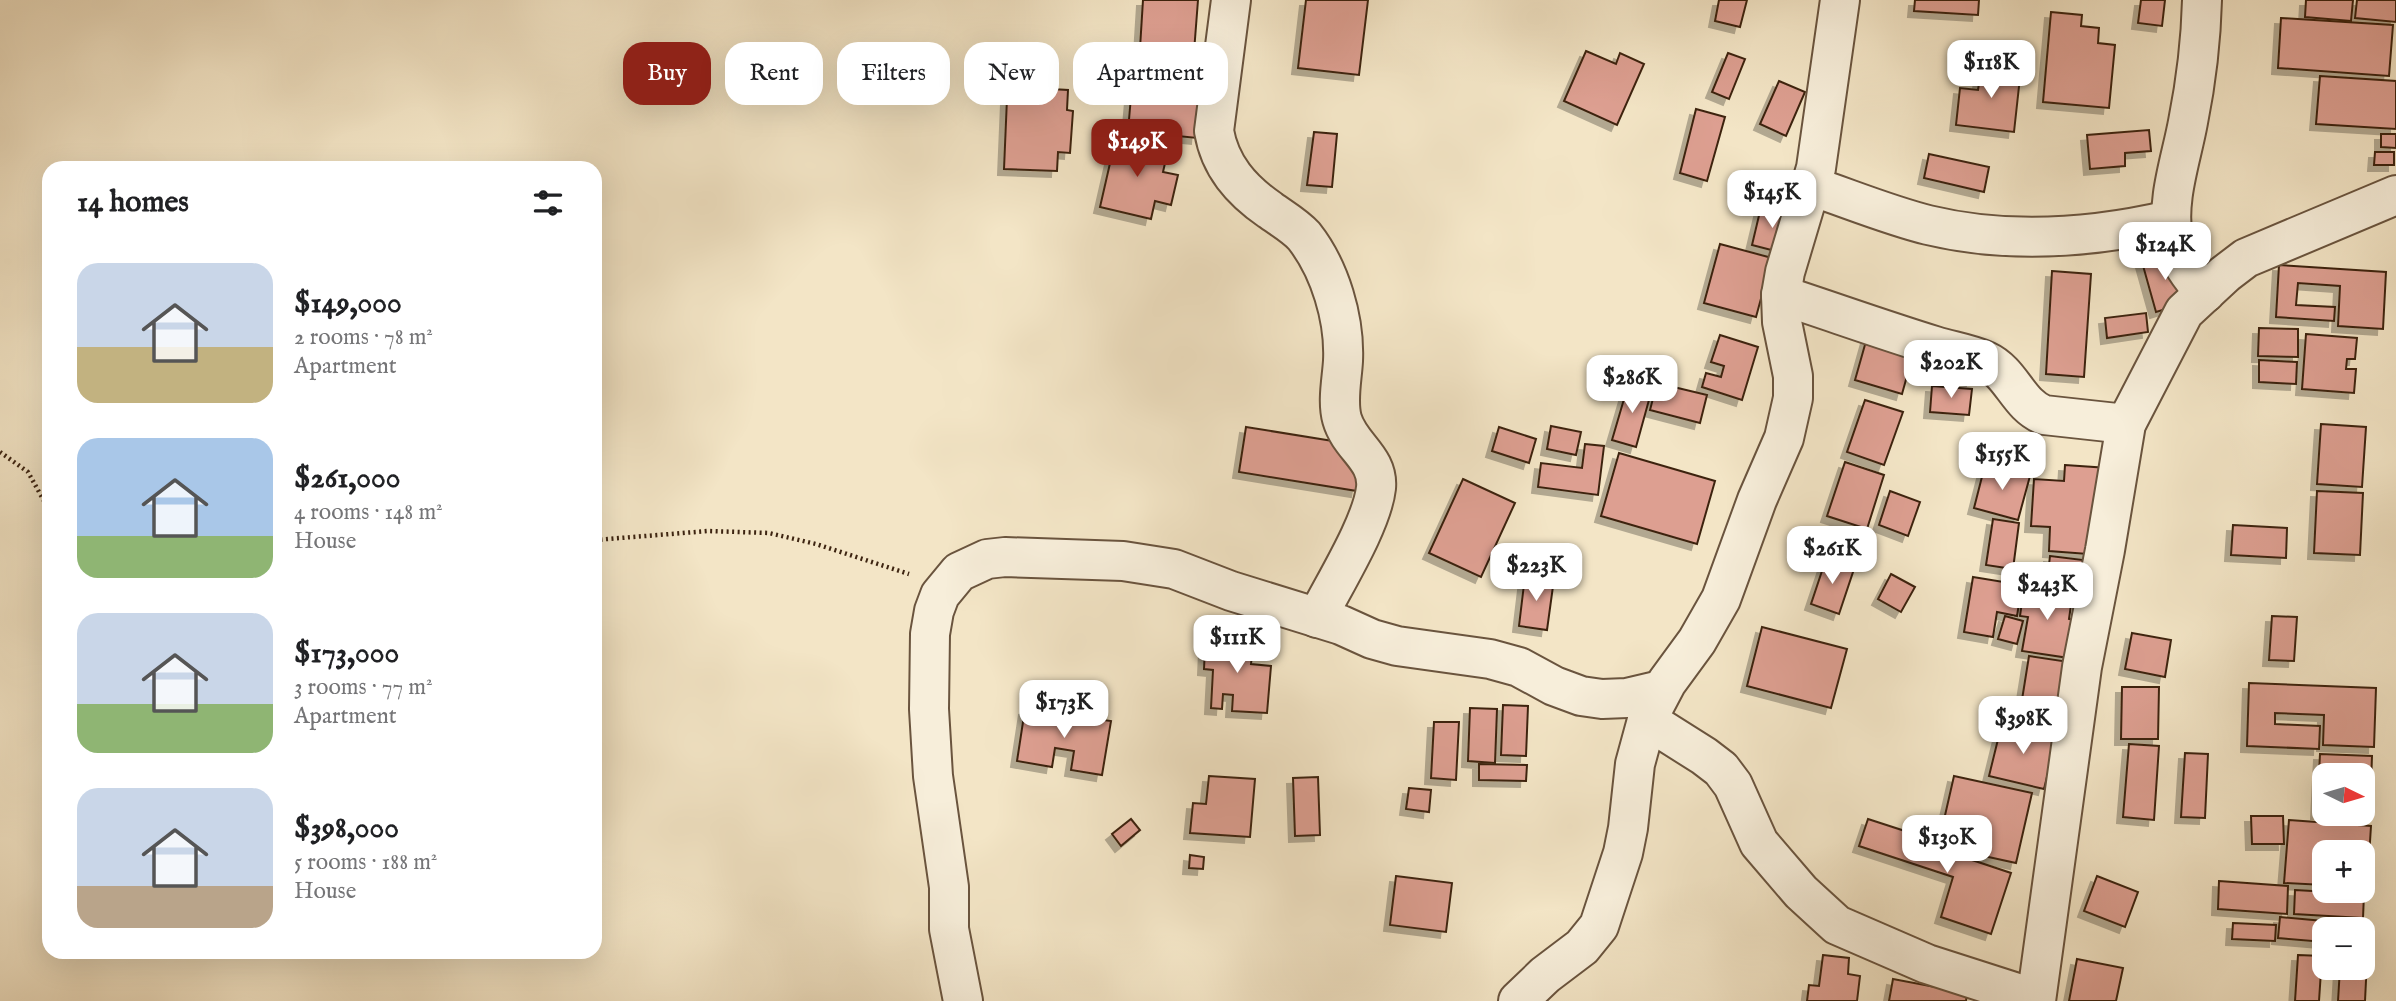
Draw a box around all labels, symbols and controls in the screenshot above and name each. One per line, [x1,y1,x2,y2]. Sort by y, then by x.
pin: $118K [1942,41,2040,100]
chip: Buy [623,42,711,105]
chip: Rent [725,42,823,105]
chip: Filters [837,42,950,105]
chip: New [964,42,1059,105]
chip: Apartment [1073,42,1228,105]
text: $118K [1963,48,2019,77]
pin: $149K [1088,120,1186,179]
text: $149K [1107,127,1167,156]
pin: $145K [1723,170,1821,230]
text: $145K [1743,178,1801,207]
text: 14 homes [77,184,189,222]
icon: filters [529,184,567,222]
pin: $124K [2116,222,2214,282]
text: $124K [2135,230,2195,259]
text: $149,000 [294,285,402,323]
icon: home [133,291,217,375]
text: 2 rooms · 78 m² [294,323,433,352]
pin: $202K [1902,340,2000,400]
text: $202K [1920,348,1982,377]
text: Apartment [294,352,397,381]
pin: $286K [1583,356,1681,415]
text: $286K [1603,363,1661,392]
pin: $155K [1953,433,2051,492]
text: $155K [1975,440,2029,469]
text: $261,000 [294,460,401,498]
icon: home [133,466,217,550]
text: 4 rooms · 148 m² [294,498,443,527]
pin: $261K [1783,526,1881,586]
text: House [294,527,356,556]
text: $261K [1803,534,1861,563]
pin: $223K [1487,544,1585,603]
text: $223K [1506,551,1566,580]
pin: $243K [1998,562,2096,622]
text: $243K [2017,570,2077,599]
pin: $111K [1188,616,1286,675]
text: $111K [1209,623,1265,652]
text: $173,000 [294,635,399,673]
icon: home [133,641,217,725]
text: 3 rooms · 77 m² [294,673,433,702]
pin: $173K [1015,680,1113,740]
text: $173K [1035,688,1093,717]
pin: $398K [1974,696,2072,756]
text: Apartment [294,702,397,731]
text: $398K [1994,704,2052,733]
north arrow [2312,763,2375,826]
map controls [2312,763,2375,980]
text: $398,000 [294,810,399,848]
icon: home [133,816,217,900]
pin: $130K [1898,816,1996,875]
text: $130K [1918,823,1976,852]
button: + [2312,840,2375,903]
text: 5 rooms · 188 m² [294,848,437,877]
text: House [294,877,356,906]
button: − [2312,917,2375,980]

